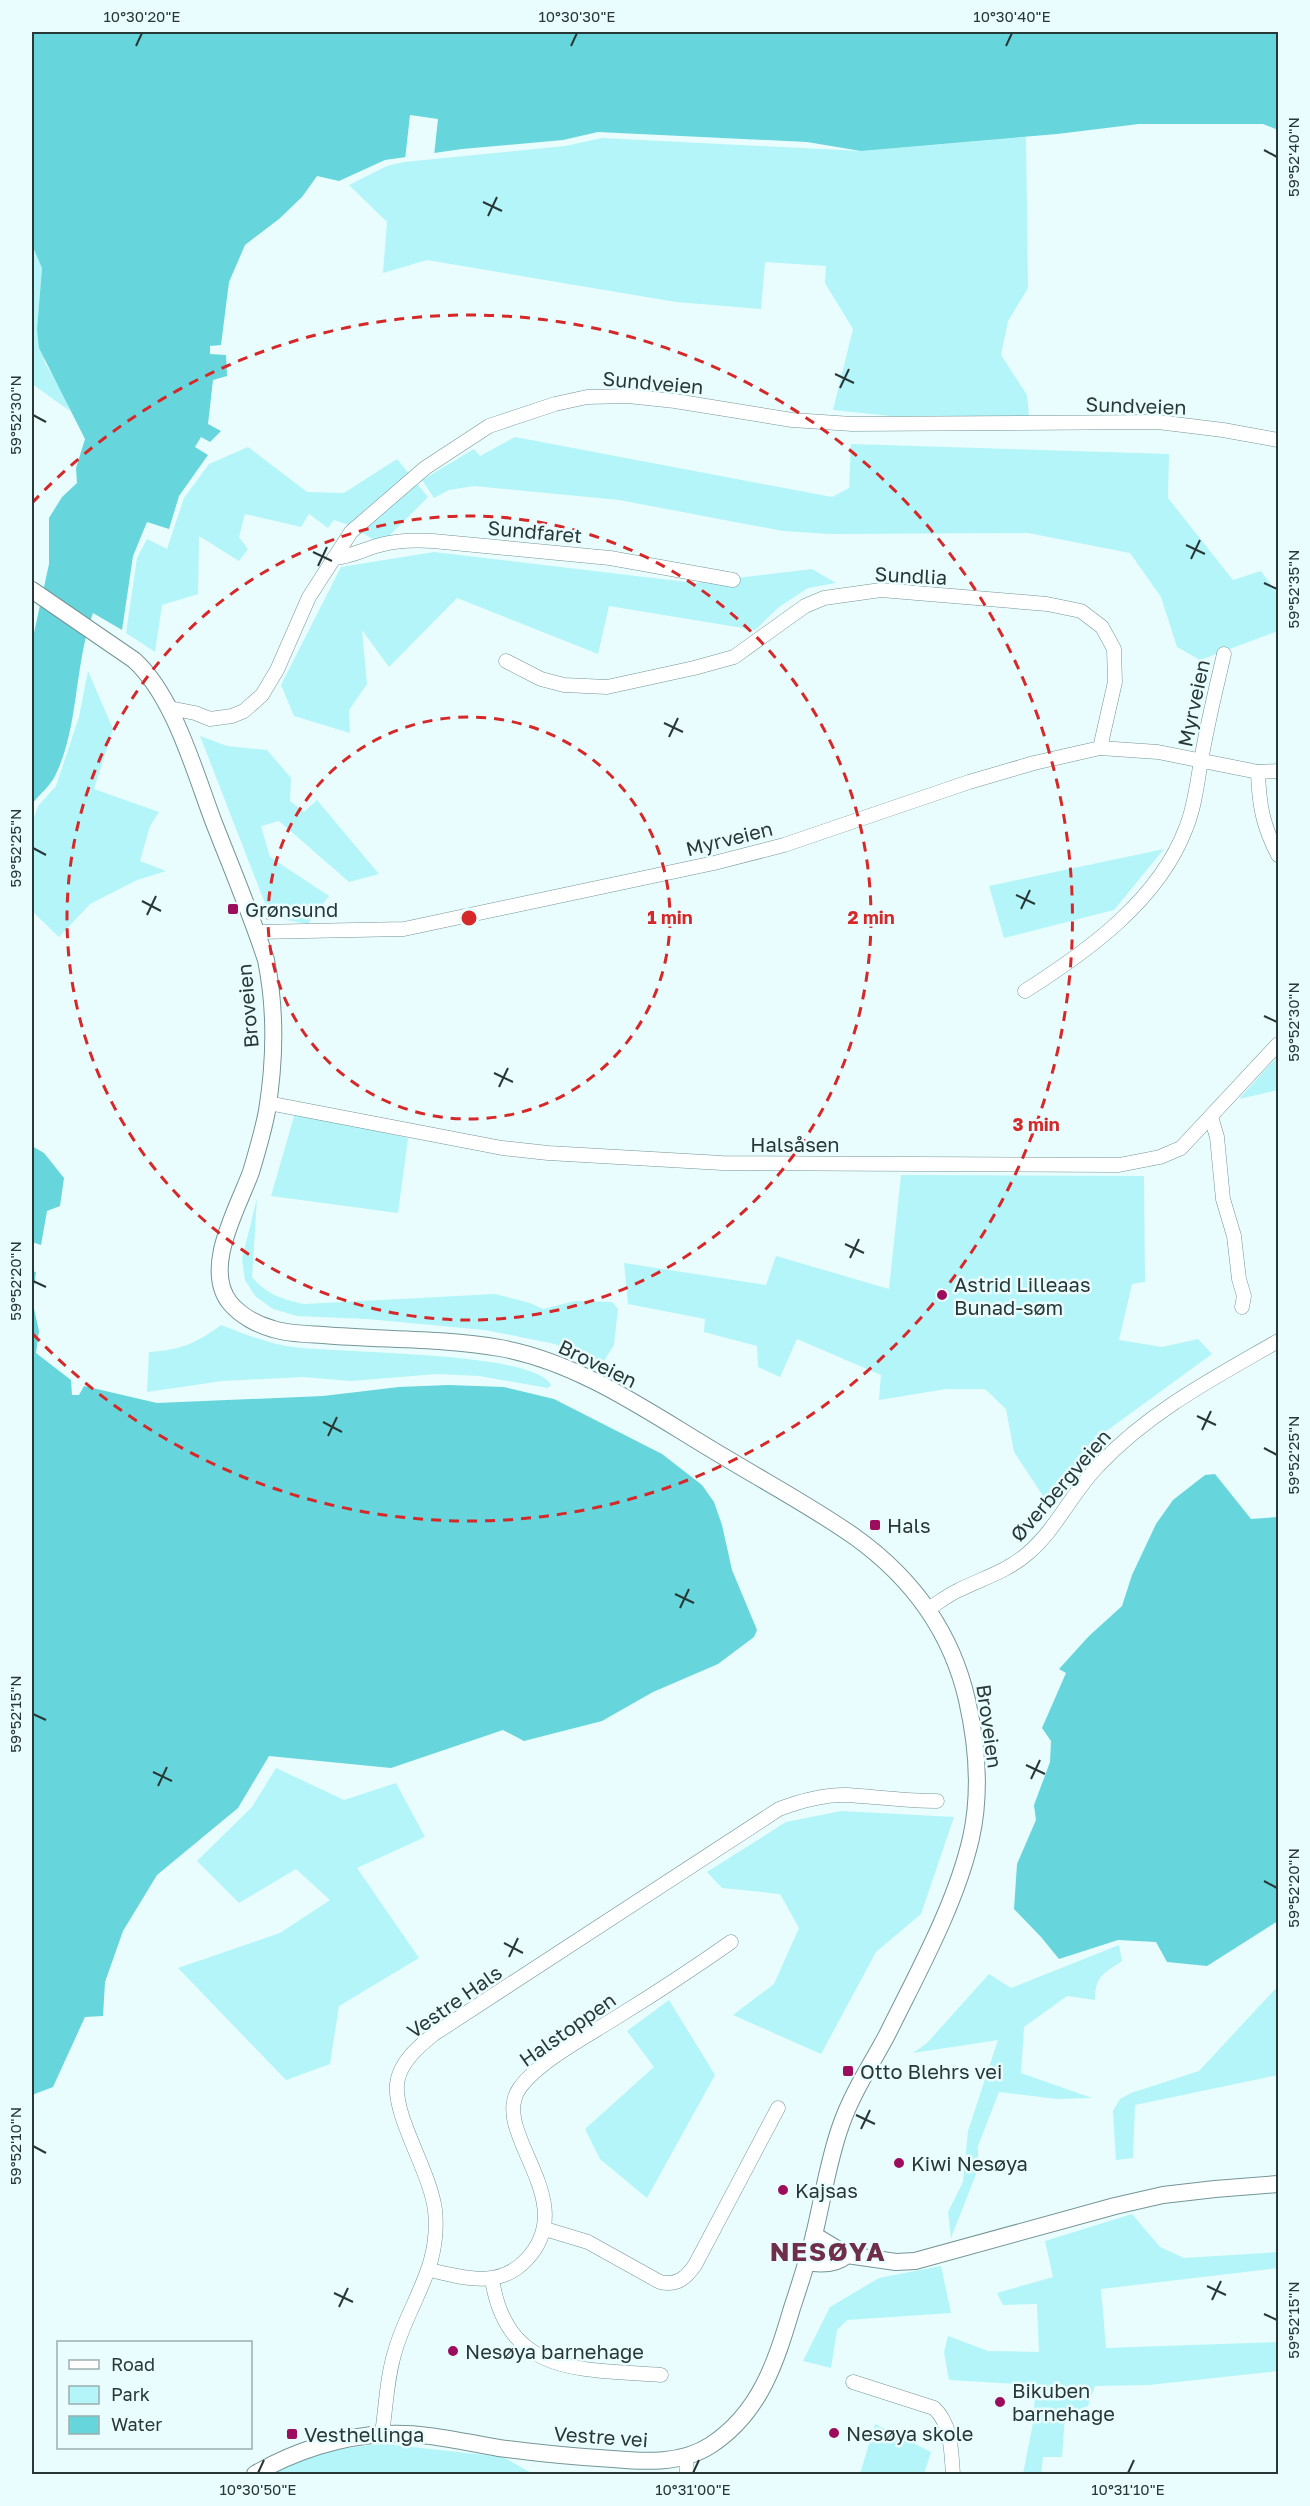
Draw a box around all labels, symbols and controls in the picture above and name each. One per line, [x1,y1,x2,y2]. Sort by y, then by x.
text: 10°30'20"E [104,7,180,25]
text: 10°30'30"E [539,7,615,25]
text: 10°30'40"E [973,7,1051,25]
text: 59°52'40"N [1284,117,1302,197]
street label: Sundveien [602,366,704,398]
text: 59°52'30"N [6,375,24,455]
street label: Sundveien [1085,391,1187,419]
street label: Sundfaret [487,515,583,547]
text: 59°52'35"N [1284,549,1302,629]
street label: Sundlia [874,561,948,589]
street label: Myrveien [1172,657,1214,749]
text: 59°52'25"N [6,809,24,887]
street label: Myrveien [683,816,775,860]
place label: Grønsund [245,897,338,921]
marker: Grønsund [226,902,240,916]
text: 1 min [647,906,693,928]
text: 2 min [847,906,895,928]
centre of rings [459,908,479,928]
street label: Broveien [231,963,263,1049]
text: 59°52'30"N [1284,982,1302,1062]
text: 3 min [1012,1113,1060,1135]
street label: Halsåsen [750,1132,840,1156]
text: 59°52'20"N [6,1241,24,1321]
place label: Astrid Lilleaas Bunad-søm [954,1272,1091,1319]
marker: Astrid Lilleaas Bunad-søm [935,1288,949,1302]
street label: Broveien [555,1334,641,1392]
text: 59°52'25"N [1284,1416,1302,1494]
street label: Øverbergveien [1005,1424,1115,1546]
place label: Hals [887,1513,931,1537]
marker: Hals [868,1518,882,1532]
text: 59°52'15"N [6,1675,24,1753]
street label: Broveien [972,1683,1008,1769]
text: 59°52'20"N [1284,1848,1302,1928]
street label: Vestre Hals [402,1960,506,2042]
street label: Halstoppen [514,1987,620,2071]
place label: Otto Blehrs vei [860,2059,1002,2083]
marker: Otto Blehrs vei [841,2064,855,2078]
text: 59°52'10"N [6,2107,24,2185]
place label: Kiwi Nesøya [911,2151,1028,2175]
marker: Kiwi Nesøya [892,2156,906,2170]
place label: Kajsas [795,2178,858,2202]
marker: Kajsas [776,2183,790,2197]
district label: NESØYA [770,2236,886,2267]
text: 59°52'15"N [1284,2281,1302,2359]
place label: Nesøya barnehage [465,2339,644,2363]
legend [57,2341,252,2449]
marker: Nesøya barnehage [446,2344,460,2358]
text: Road [111,2353,155,2375]
place label: Bikuben barnehage [1012,2378,1115,2425]
text: Park [111,2383,150,2405]
marker: Bikuben barnehage [993,2395,1007,2409]
text: Water [111,2413,162,2435]
street label: Vestre vei [553,2421,649,2451]
place label: Nesøya skole [846,2421,973,2445]
place label: Vesthellinga [304,2422,424,2446]
marker: Nesøya skole [827,2426,841,2440]
marker: Vesthellinga [285,2427,299,2441]
text: 10°30'50"E [220,2480,296,2498]
text: 10°31'00"E [655,2480,731,2498]
text: 10°31'10"E [1091,2480,1165,2498]

